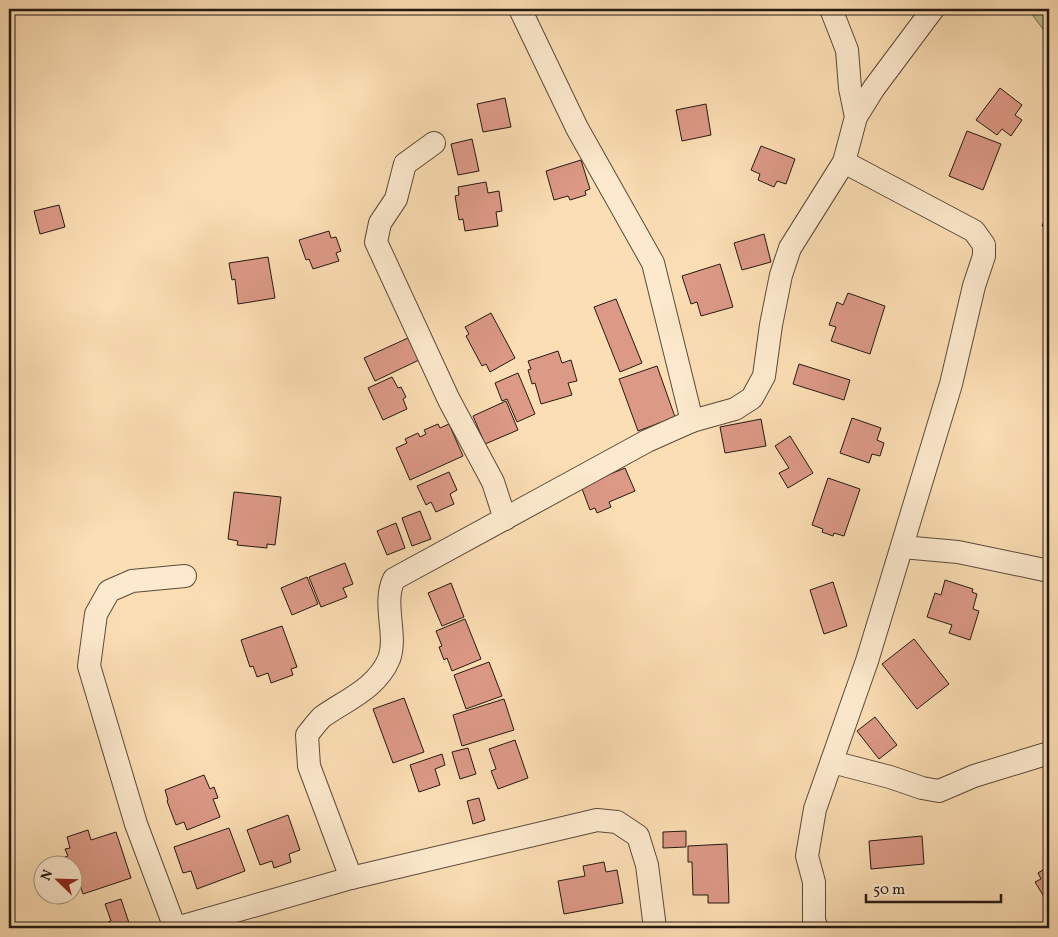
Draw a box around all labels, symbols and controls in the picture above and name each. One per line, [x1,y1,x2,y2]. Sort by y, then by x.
north arrow [32,854,82,904]
text: N [37,867,58,884]
scale bar [866,872,1000,904]
text: 50 m [873,880,905,901]

